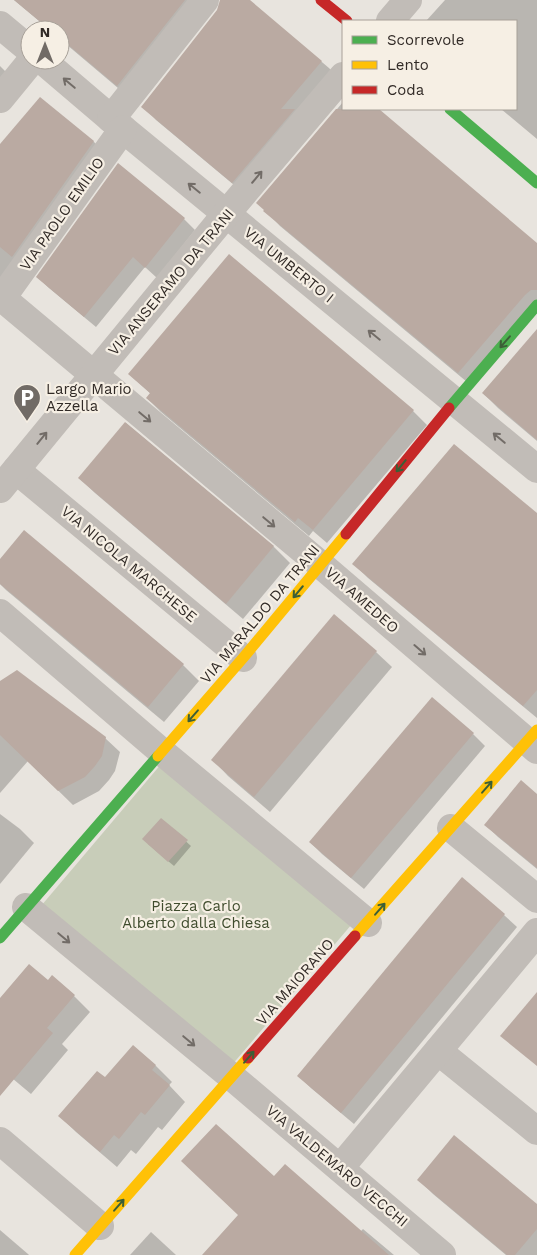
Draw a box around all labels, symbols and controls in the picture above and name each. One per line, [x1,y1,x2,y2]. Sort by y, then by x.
north arrow [20,20,70,70]
legend [342,20,517,110]
text: N [40,24,50,40]
text: Scorrevole [387,31,465,49]
text: Lento [387,56,429,74]
one-way arrow [63,78,76,89]
text: Coda [387,81,425,99]
street label: VIA PAOLO EMILIO [16,154,108,274]
one-way arrow [252,171,263,184]
one-way arrow [188,182,201,193]
street label: VIA ANSERAMO DA TRANI [104,205,238,359]
street label: VIA UMBERTO I [240,223,338,307]
one-way arrow [368,330,381,341]
one-way arrow [499,335,511,348]
place label: Largo Mario Azzella [46,380,132,415]
parking icon: Largo Mario Azzella [12,383,42,422]
one-way arrow [138,411,151,423]
one-way arrow [37,431,48,444]
one-way arrow [493,433,506,444]
one-way arrow [395,460,406,473]
street label: VIA NICOLA MARCHESE [57,502,201,626]
one-way arrow [263,516,276,527]
street label: VIA MARALDO DA TRANI [196,541,324,687]
street label: VIA AMEDEO [322,563,402,637]
one-way arrow [293,585,304,598]
one-way arrow [413,644,426,655]
one-way arrow [188,709,199,722]
one-way arrow [481,780,493,793]
park label: Piazza Carlo Alberto dalla Chiesa [122,897,270,932]
one-way arrow [374,902,386,915]
one-way arrow [57,932,70,943]
street label: VIA MAIORANO [252,935,338,1029]
one-way arrow [182,1036,195,1047]
one-way arrow [243,1050,255,1063]
street label: VIA VALDEMARO VECCHI [262,1101,412,1231]
one-way arrow [113,1199,125,1212]

